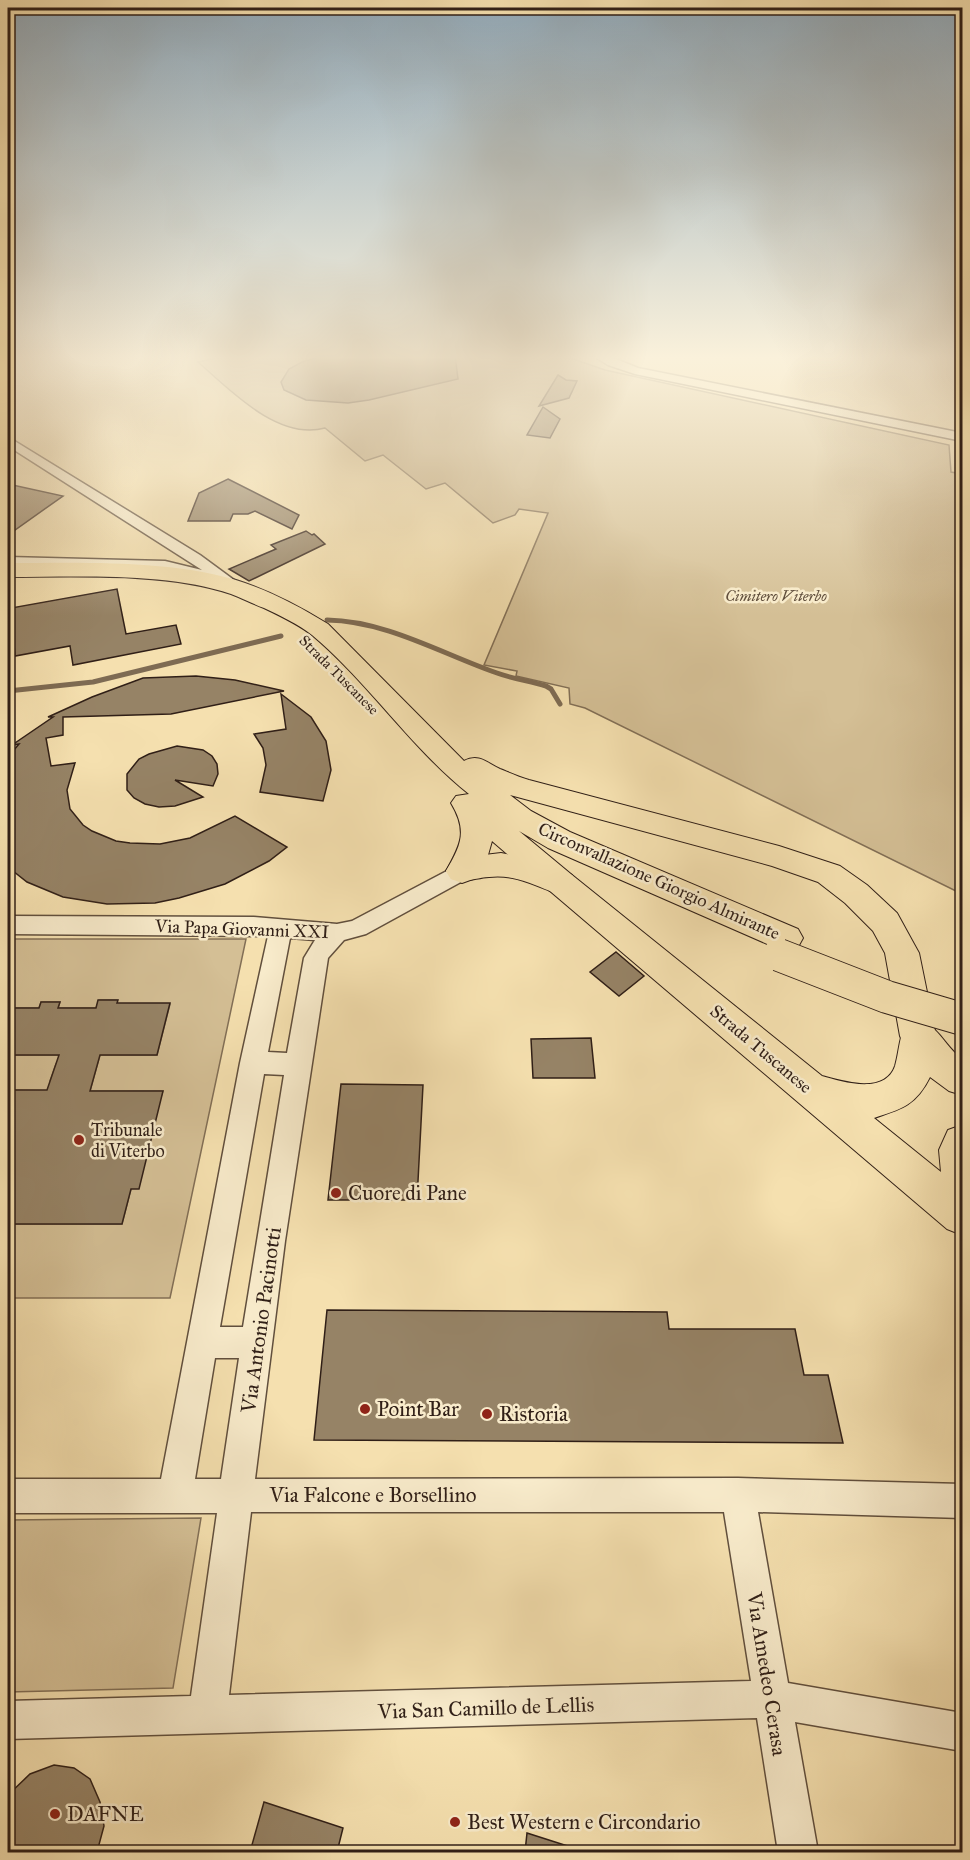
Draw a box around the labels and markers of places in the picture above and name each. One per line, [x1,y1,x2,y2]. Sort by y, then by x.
place label: Tribunale di Viterbo [91,1119,165,1162]
marker: Tribunale di Viterbo [72,1133,86,1147]
place label: Cuore di Pane [348,1180,467,1206]
marker: Cuore di Pane [329,1186,343,1200]
place label: Point Bar [377,1396,459,1422]
place label: Ristoria [499,1401,568,1427]
marker: Point Bar [358,1402,372,1416]
marker: Ristoria [480,1407,494,1421]
place label: DAFNE [67,1801,144,1827]
marker: DAFNE [48,1807,62,1821]
place label: Best Western e Circondario [467,1809,701,1835]
marker: Best Western e Circondario [448,1815,462,1829]

